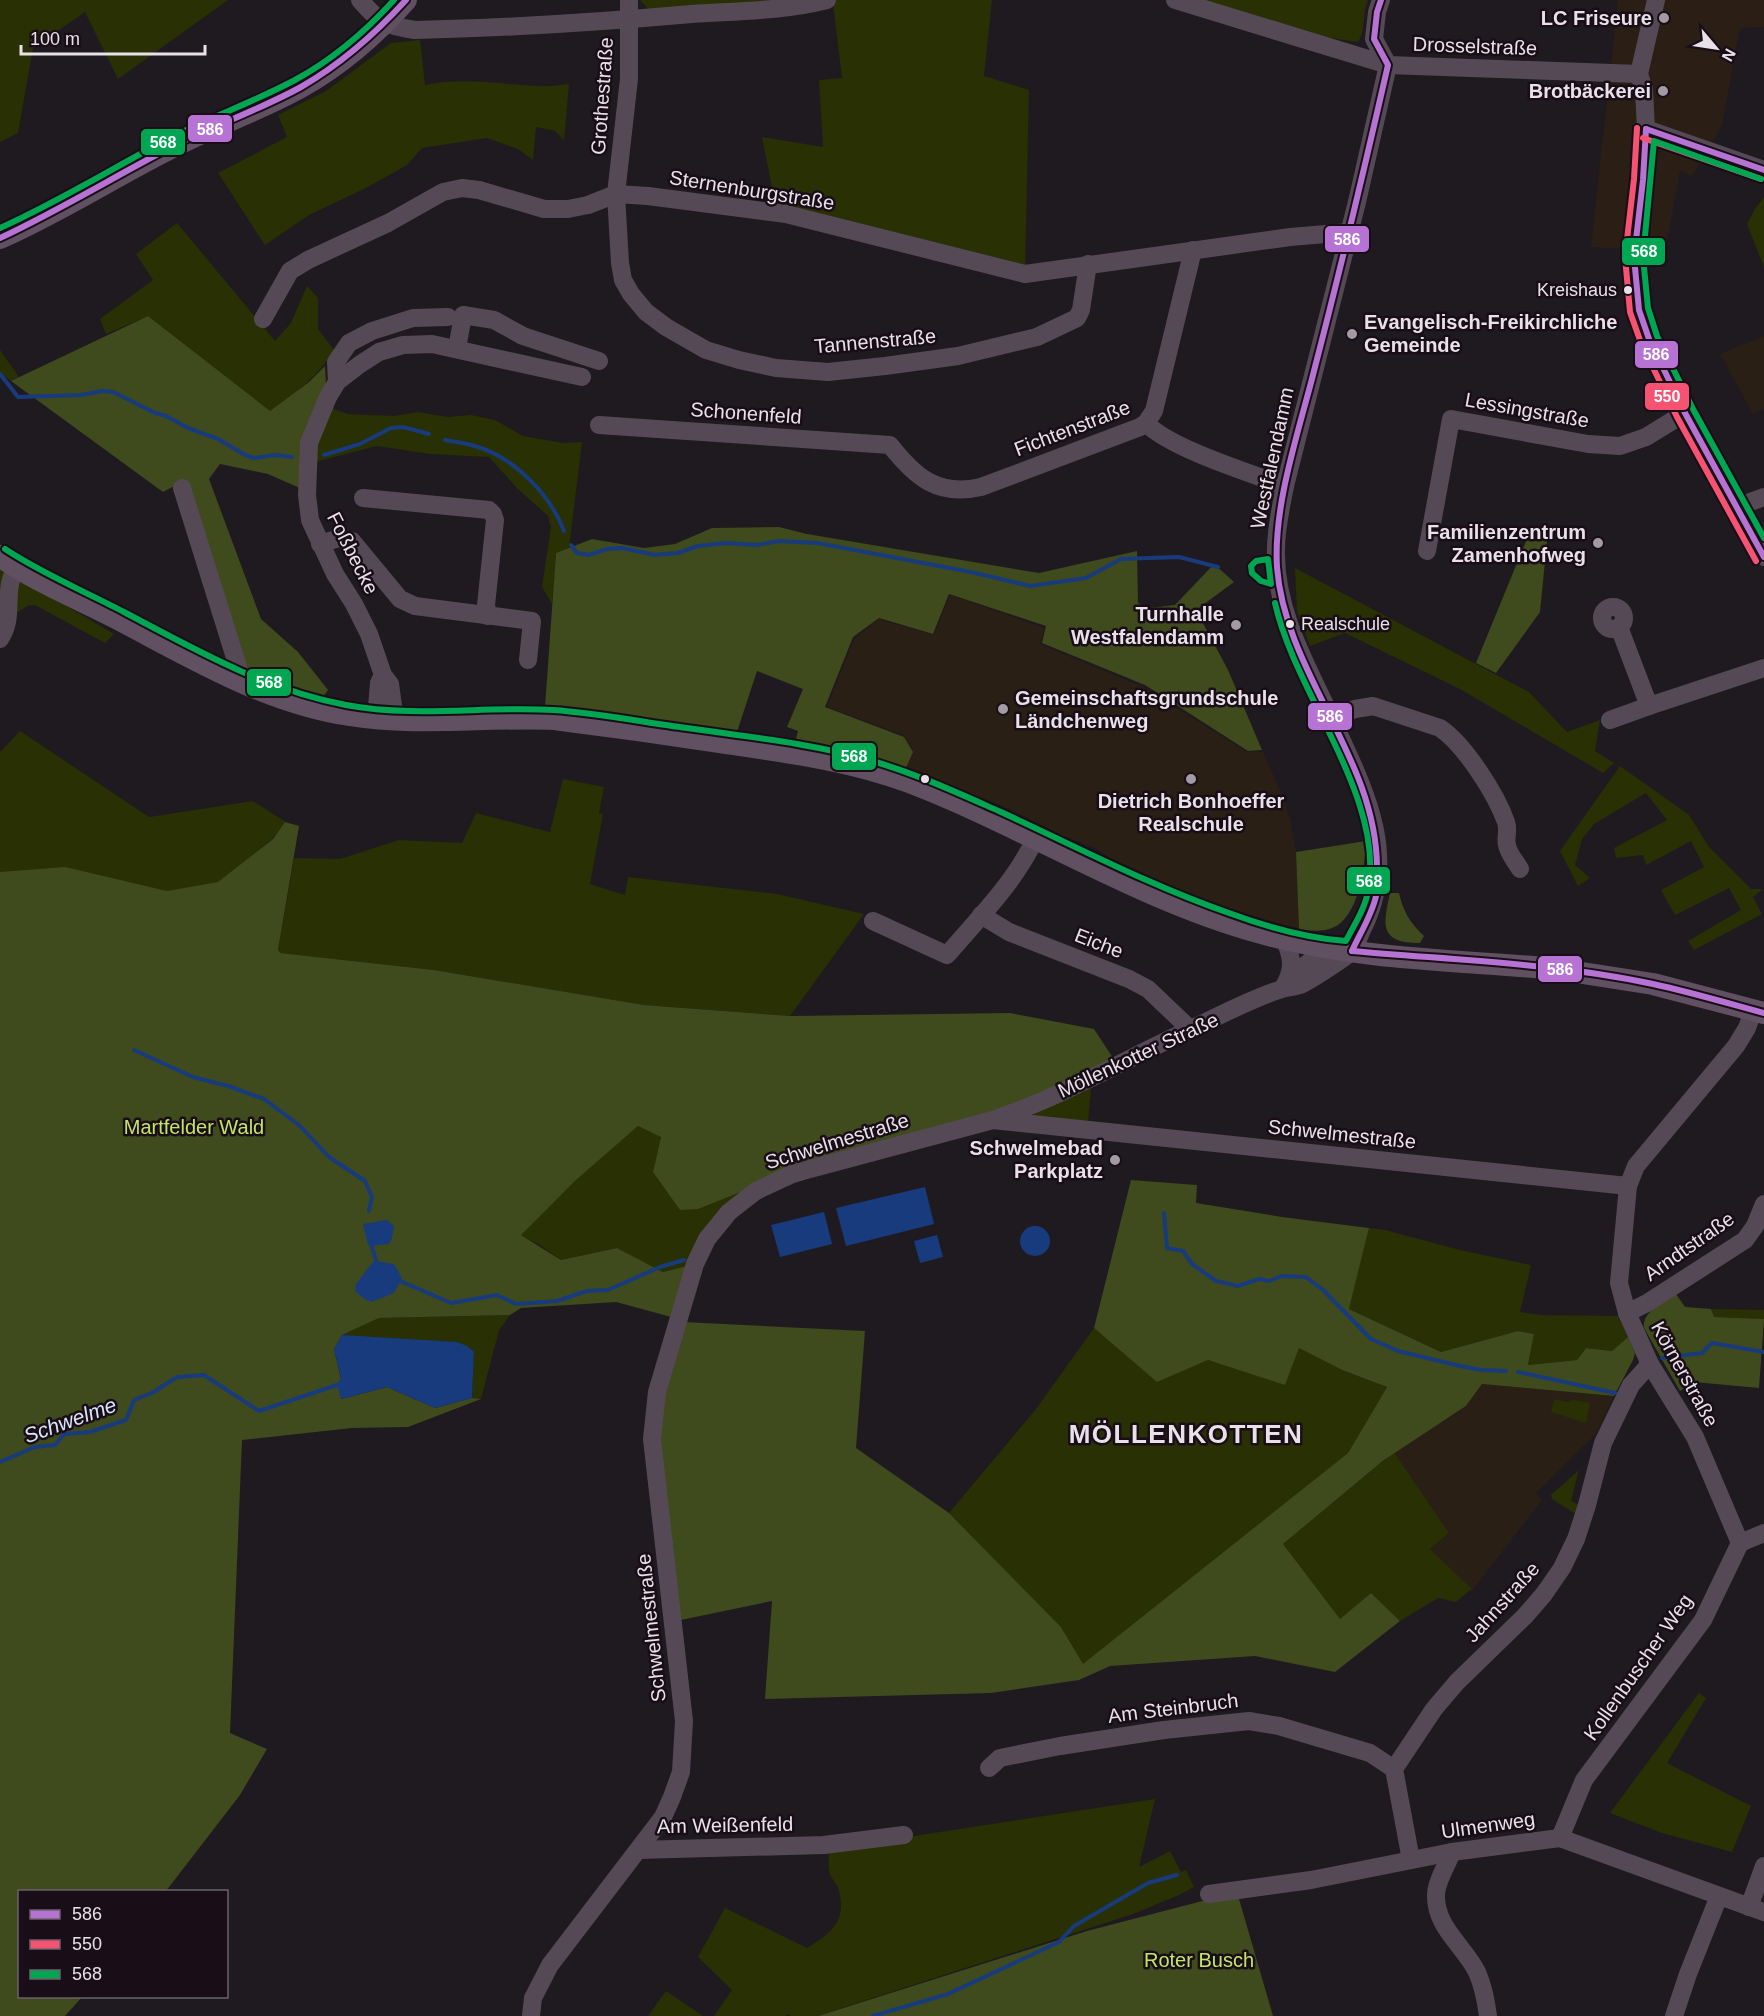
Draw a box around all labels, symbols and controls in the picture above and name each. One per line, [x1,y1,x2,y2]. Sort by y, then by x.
place label: LC Friseure [1541,7,1652,29]
marker: LC Friseure [1657,11,1671,25]
scale bar [21,18,206,56]
north arrow [1686,18,1746,78]
text: 100 m [30,29,80,49]
street label: Drosselstraße [1412,33,1538,59]
street label: Grothestraße [587,36,617,156]
text: N [1718,46,1739,64]
place label: Brotbäckerei [1529,80,1651,102]
marker: Brotbäckerei [1656,84,1670,98]
line badge: 586 [187,114,233,143]
text: 586 [197,121,223,138]
line badge: 568 [140,128,186,156]
text: 568 [150,134,176,151]
street label: Sternenburgstraße [668,166,836,214]
line badge: 586 [1324,225,1370,253]
text: 586 [1334,231,1360,248]
line badge: 568 [1621,237,1666,266]
text: 568 [1631,243,1657,260]
place label: Kreishaus [1537,280,1617,300]
marker: Kreishaus [1622,284,1634,296]
place label: Evangelisch-Freikirchliche Gemeinde [1364,311,1617,356]
street label: Tannenstraße [813,325,937,357]
marker: Evangelisch-Freikirchliche Gemeinde [1345,327,1359,341]
line badge: 586 [1634,340,1679,369]
text: 586 [1643,346,1669,363]
line badge: 550 [1644,382,1690,411]
street label: Westfalendamm [1246,385,1298,531]
street label: Lessingstraße [1463,388,1591,432]
text: 550 [1654,388,1680,405]
street label: Fichtenstraße [1011,396,1133,460]
street label: Schonenfeld [690,398,802,428]
street label: Foßbecke [323,508,383,598]
place label: Familienzentrum Zamenhofweg [1427,521,1586,566]
marker: Familienzentrum Zamenhofweg [1591,536,1605,550]
place label: Turnhalle Westfalendamm [1071,603,1224,648]
place label: Realschule [1301,614,1390,634]
marker: Turnhalle Westfalendamm [1229,618,1243,632]
marker: Realschule [1284,618,1296,630]
line badge: 568 [246,668,292,697]
text: 568 [256,674,282,691]
place label: Gemeinschaftsgrundschule Ländchenweg [1015,687,1278,732]
marker: Gemeinschaftsgrundschule Ländchenweg [996,702,1010,716]
line badge: 586 [1307,702,1353,731]
text: 586 [1317,708,1343,725]
line badge: 568 [831,742,877,771]
text: 568 [841,748,867,765]
marker: Dietrich Bonhoeffer Realschule [1184,772,1198,786]
unlabelled marker [919,773,931,785]
place label: Dietrich Bonhoeffer Realschule [1098,790,1285,835]
line badge: 568 [1346,866,1391,895]
text: 568 [1356,873,1382,890]
street label: Eiche [1072,924,1126,962]
line badge: 586 [1537,955,1583,983]
text: 586 [1547,961,1573,978]
street label: Möllenkotter Straße [1054,1008,1222,1102]
street label: Schwelmestraße [763,1109,911,1173]
street label: Schwelmestraße [1267,1115,1417,1153]
park label: Martfelder Wald [124,1116,264,1138]
place label: Schwelmebad Parkplatz [970,1137,1103,1182]
marker: Schwelmebad Parkplatz [1108,1153,1122,1167]
street label: Arndtstraße [1640,1207,1738,1285]
street label: Körnerstraße [1647,1318,1723,1430]
water label: Schwelme [21,1393,119,1447]
district label: MÖLLENKOTTEN [1069,1419,1303,1449]
street label: Schwelmestraße [632,1553,670,1703]
street label: Jahnstraße [1460,1557,1544,1647]
street label: Kollenbuscher Weg [1579,1590,1697,1744]
street label: Am Steinbruch [1107,1689,1239,1727]
street label: Ulmenweg [1440,1808,1536,1842]
street label: Am Weißenfeld [657,1813,793,1837]
legend [18,1890,228,1998]
text: 586 [72,1904,102,1924]
text: 550 [72,1934,102,1954]
park label: Roter Busch [1144,1949,1254,1971]
text: 568 [72,1964,102,1984]

